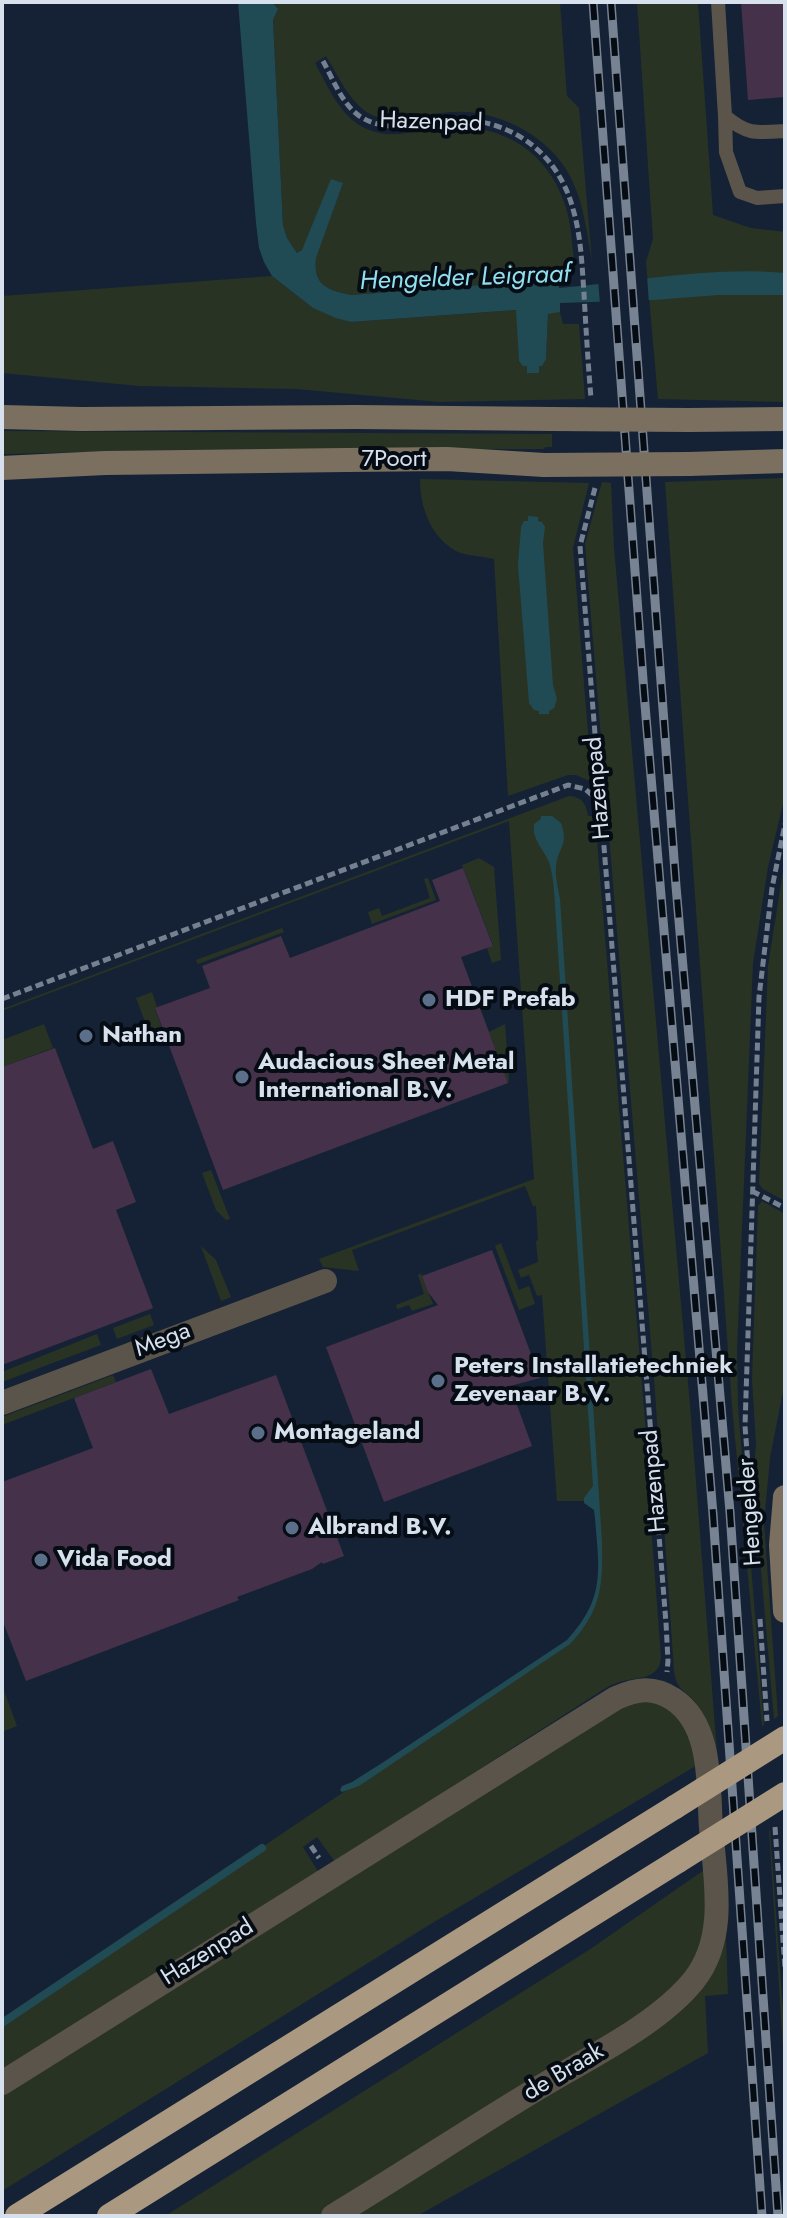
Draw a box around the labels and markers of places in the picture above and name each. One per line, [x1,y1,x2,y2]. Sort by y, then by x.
place label: HDF Prefab [445,986,576,1014]
marker: HDF Prefab [420,991,438,1009]
place label: Nathan [102,1022,182,1050]
marker: Nathan [77,1027,95,1045]
place label: Audacious Sheet Metal International B.V. [258,1049,514,1105]
marker: Audacious Sheet Metal International B.V. [233,1068,251,1086]
place label: Peters Installatietechniek Zevenaar B.V. [454,1353,733,1409]
marker: Peters Installatietechniek Zevenaar B.V. [429,1372,447,1390]
place label: Montageland [274,1419,420,1447]
marker: Montageland [249,1424,267,1442]
place label: Albrand B.V. [308,1514,452,1542]
marker: Albrand B.V. [283,1519,301,1537]
place label: Vida Food [57,1546,172,1574]
marker: Vida Food [32,1551,50,1569]

